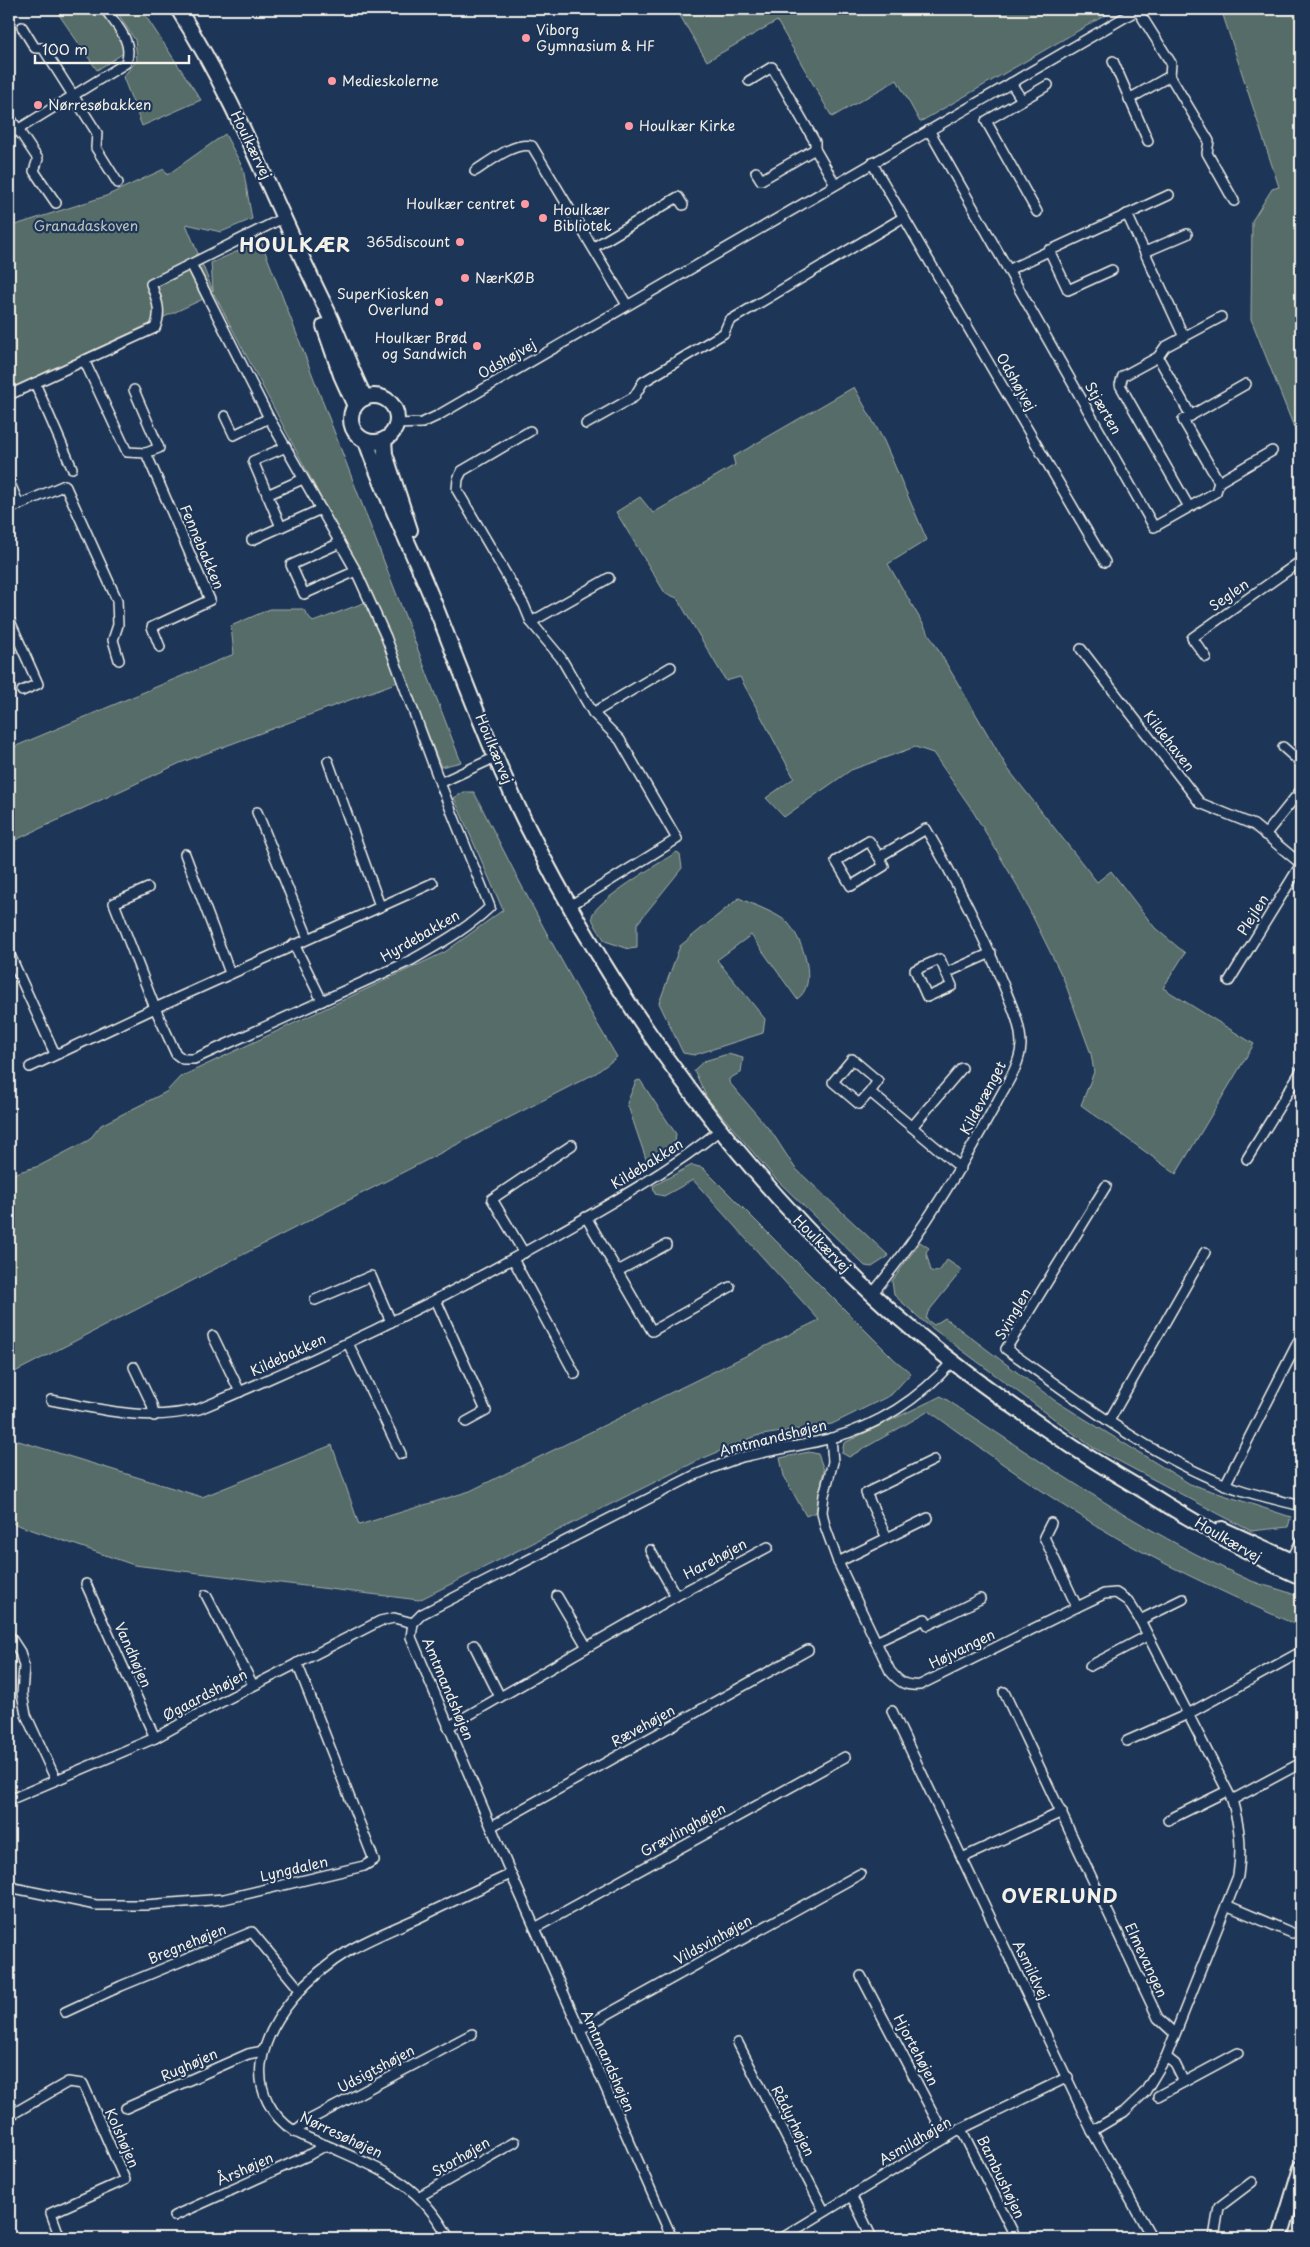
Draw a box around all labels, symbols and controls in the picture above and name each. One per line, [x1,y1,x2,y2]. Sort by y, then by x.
place label: Viborg Gymnasium & HF [536,19,655,56]
scale bar [35,32,189,64]
marker: Viborg Gymnasium & HF [520,32,532,44]
text: 100 m [42,37,88,60]
place label: Medieskolerne [342,70,439,91]
marker: Medieskolerne [326,75,338,87]
place label: Nørresøbakken [48,94,151,115]
marker: Nørresøbakken [32,99,44,111]
street label: Houlkærvej [226,107,277,183]
place label: Houlkær Kirke [639,115,735,136]
marker: Houlkær Kirke [623,120,635,132]
place label: Houlkær centret [406,193,515,214]
marker: Houlkær centret [519,198,531,210]
place label: Houlkær Bibliotek [553,199,612,236]
marker: Houlkær Bibliotek [537,212,549,224]
park label: Granadaskoven [34,215,138,236]
district label: HOULKÆR [239,230,351,258]
place label: 365discount [366,231,450,252]
marker: 365discount [454,236,466,248]
place label: NærKØB [475,267,535,288]
marker: NærKØB [459,272,471,284]
place label: SuperKiosken Overlund [337,283,429,320]
marker: SuperKiosken Overlund [433,296,445,308]
place label: Houlkær Brød og Sandwich [375,327,467,364]
street label: Odshøjvej [474,333,540,384]
marker: Houlkær Brød og Sandwich [471,340,483,352]
street label: Odshøjvej [991,349,1042,415]
street label: Stjærten [1080,377,1127,438]
street label: Fennebakken [175,501,230,592]
street label: Seglen [1205,573,1253,616]
street label: Kildehaven [1139,706,1200,776]
street label: Houlkærvej [470,711,519,787]
street label: Plejlen [1232,890,1273,939]
street label: Hyrdebakken [376,904,463,967]
street label: Kildevænget [954,1057,1011,1138]
street label: Kildebakken [607,1133,687,1194]
street label: Houlkærvej [789,1210,856,1277]
street label: Svinglen [989,1284,1036,1344]
street label: Kildebakken [246,1328,329,1381]
street label: Amtmandshøjen [717,1414,829,1461]
street label: Houlkærvej [1191,1512,1266,1567]
street label: Harehøjen [679,1533,750,1584]
street label: Vandhøjen [110,1619,157,1691]
street label: Højvangen [925,1624,998,1674]
street label: Amtmandshøjen [417,1634,480,1744]
street label: Øgaardshøjen [159,1663,251,1726]
street label: Rævehøjen [607,1699,679,1752]
street label: Grævlinghøjen [636,1797,729,1862]
street label: Lyngdalen [258,1850,330,1887]
district label: OVERLUND [1001,1881,1119,1909]
street label: Vildsvinhøjen [670,1909,756,1970]
street label: Bregnehøjen [144,1918,229,1969]
street label: Elmevangen [1120,1919,1173,2001]
street label: Asmildvej [1008,1936,1055,2003]
street label: Amtmandshøjen [576,2006,640,2115]
street label: Hjortehøjen [889,2010,944,2089]
street label: Udsigtshøjen [333,2039,418,2098]
street label: Rughøjen [157,2043,221,2086]
street label: Rådyrhøjen [767,2082,820,2160]
street label: Kolshøjen [100,2105,145,2171]
street label: Nørresøhøjen [296,2106,386,2163]
street label: Asmildhøjen [874,2111,955,2170]
street label: Storhøjen [428,2132,494,2182]
street label: Bambushøjen [972,2132,1031,2222]
street label: Årshøjen [213,2147,277,2190]

